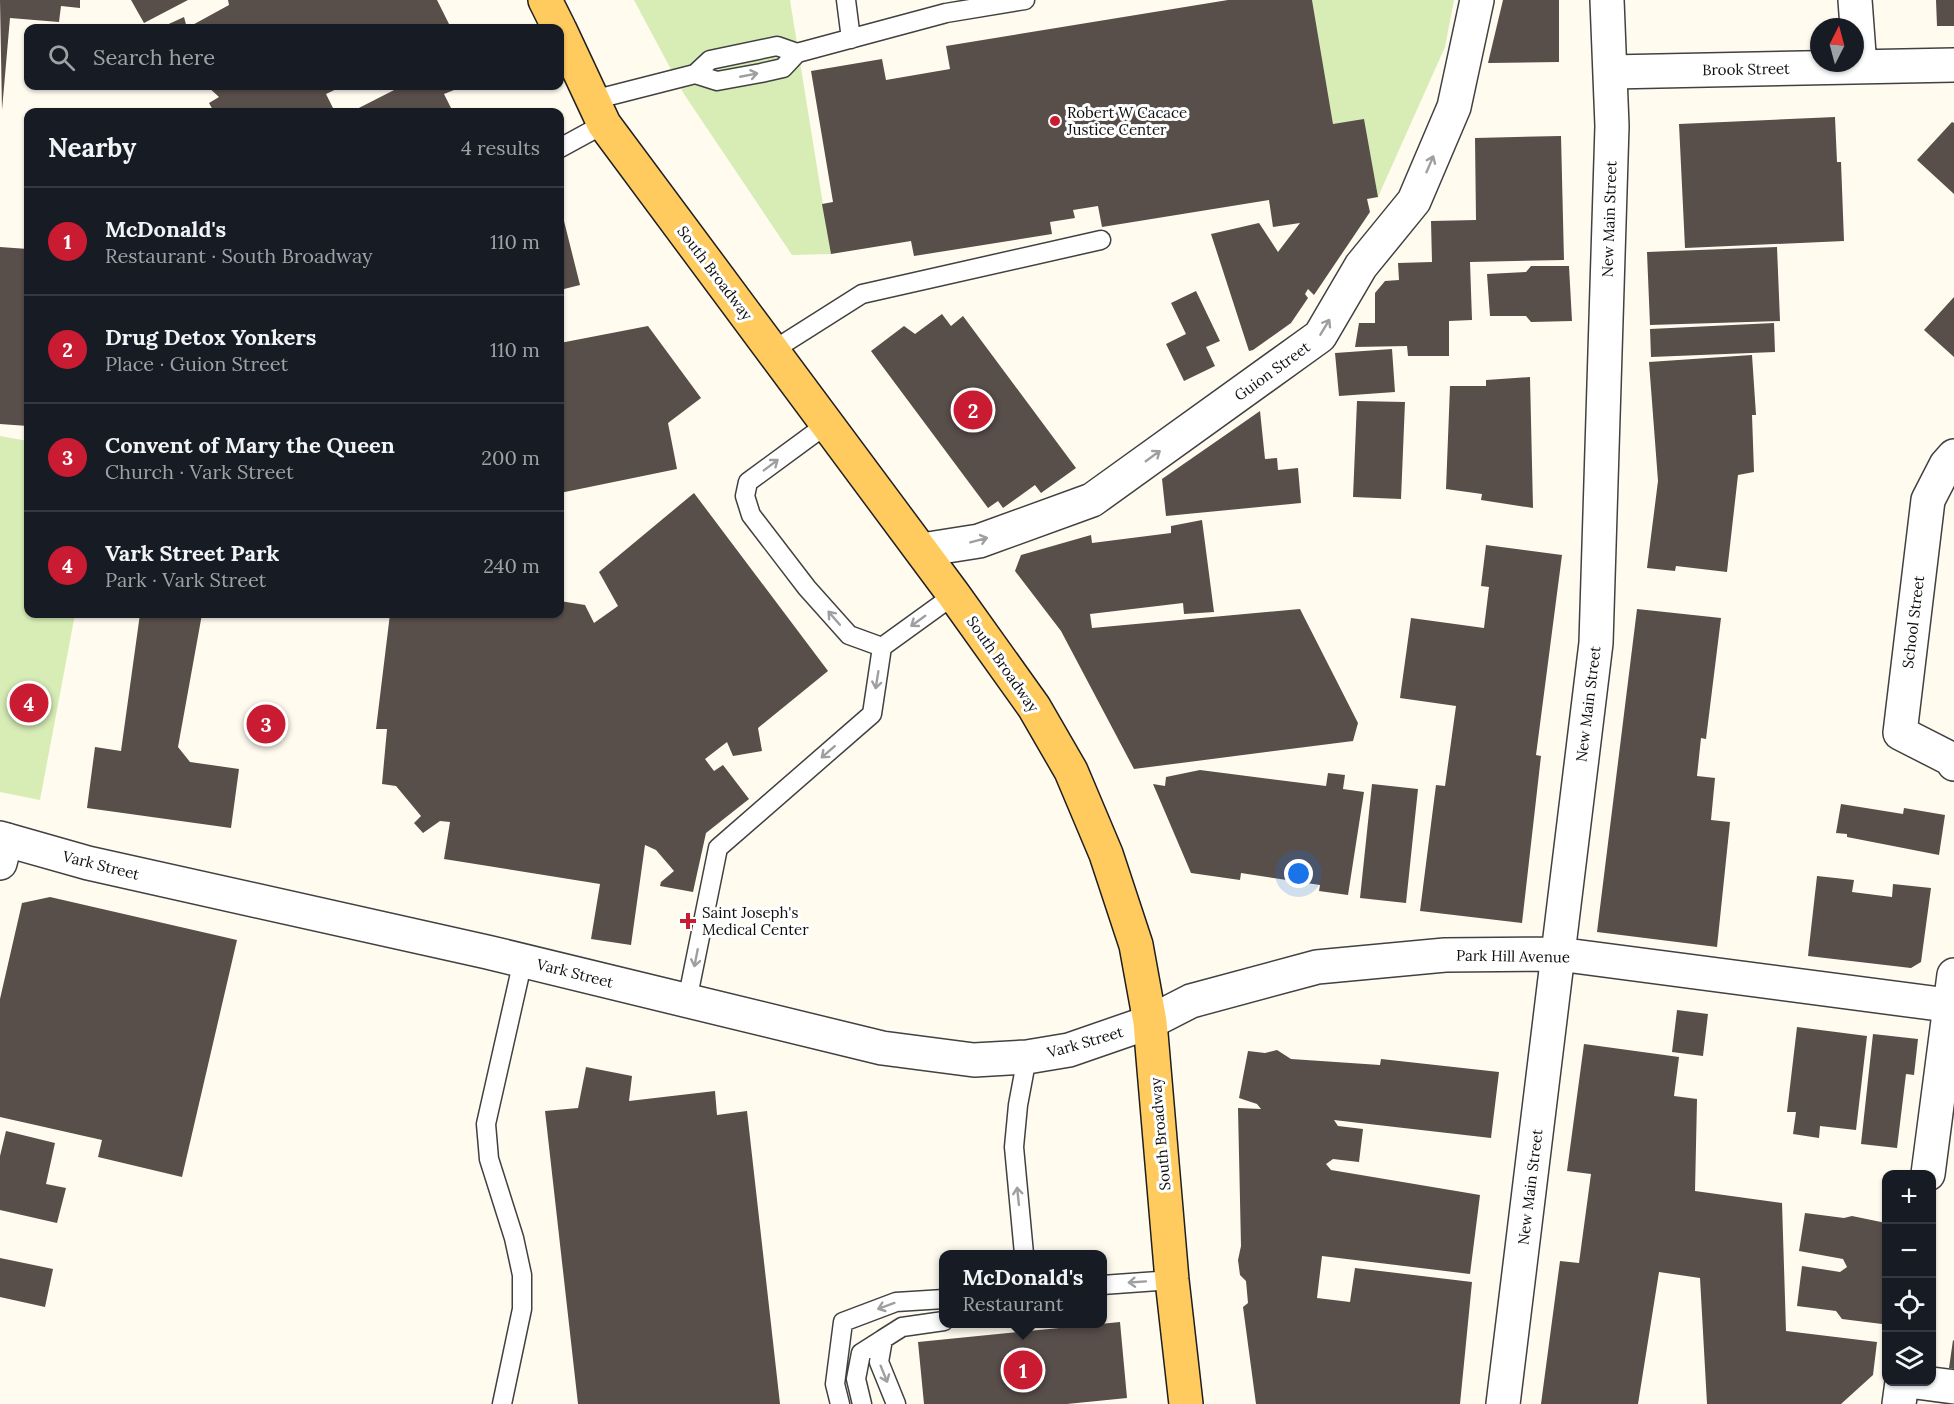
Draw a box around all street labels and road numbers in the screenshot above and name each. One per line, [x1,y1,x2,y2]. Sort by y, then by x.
street label: Brook Street [1702,59,1790,79]
street label: New Main Street [1597,160,1621,278]
street label: South Broadway [673,222,757,324]
street label: Guion Street [1230,337,1314,405]
street label: School Street [1898,574,1928,670]
street label: South Broadway [963,612,1043,716]
street label: New Main Street [1571,645,1605,763]
street label: Vark Street [60,846,141,884]
street label: Park Hill Avenue [1456,946,1570,966]
street label: Vark Street [534,954,615,992]
street label: Vark Street [1044,1022,1125,1062]
street label: South Broadway [1146,1077,1174,1191]
street label: New Main Street [1513,1128,1547,1246]

